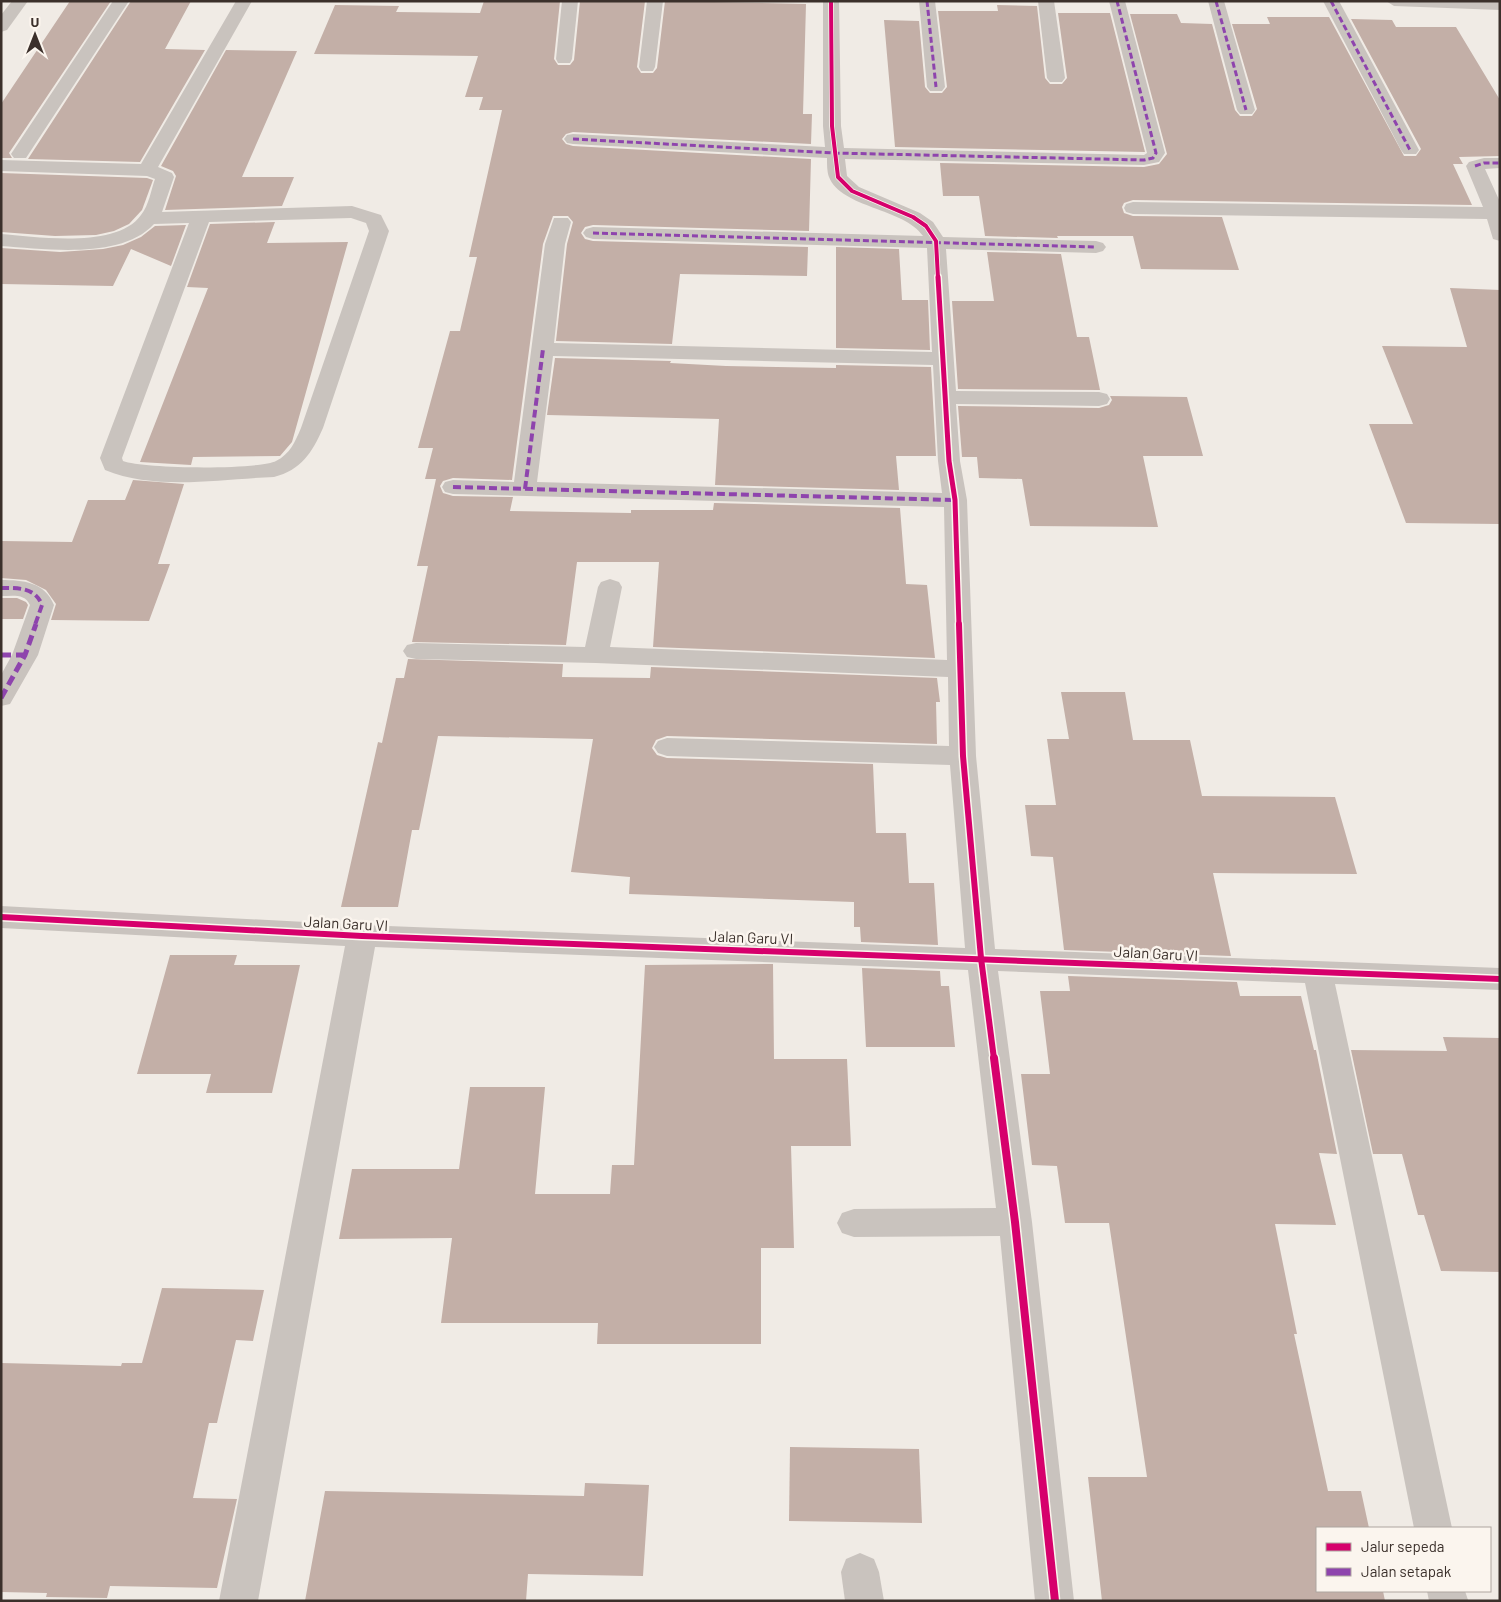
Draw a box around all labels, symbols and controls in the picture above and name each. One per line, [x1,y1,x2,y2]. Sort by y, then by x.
north arrow [10,10,60,60]
text: U [31,13,40,30]
street label: Jalan Garu VI [303,912,389,934]
street label: Jalan Garu VI [708,927,794,947]
street label: Jalan Garu VI [1113,942,1199,964]
legend [1316,1527,1491,1592]
text: Jalur sepeda [1361,1537,1445,1555]
text: Jalan setapak [1361,1562,1452,1580]

